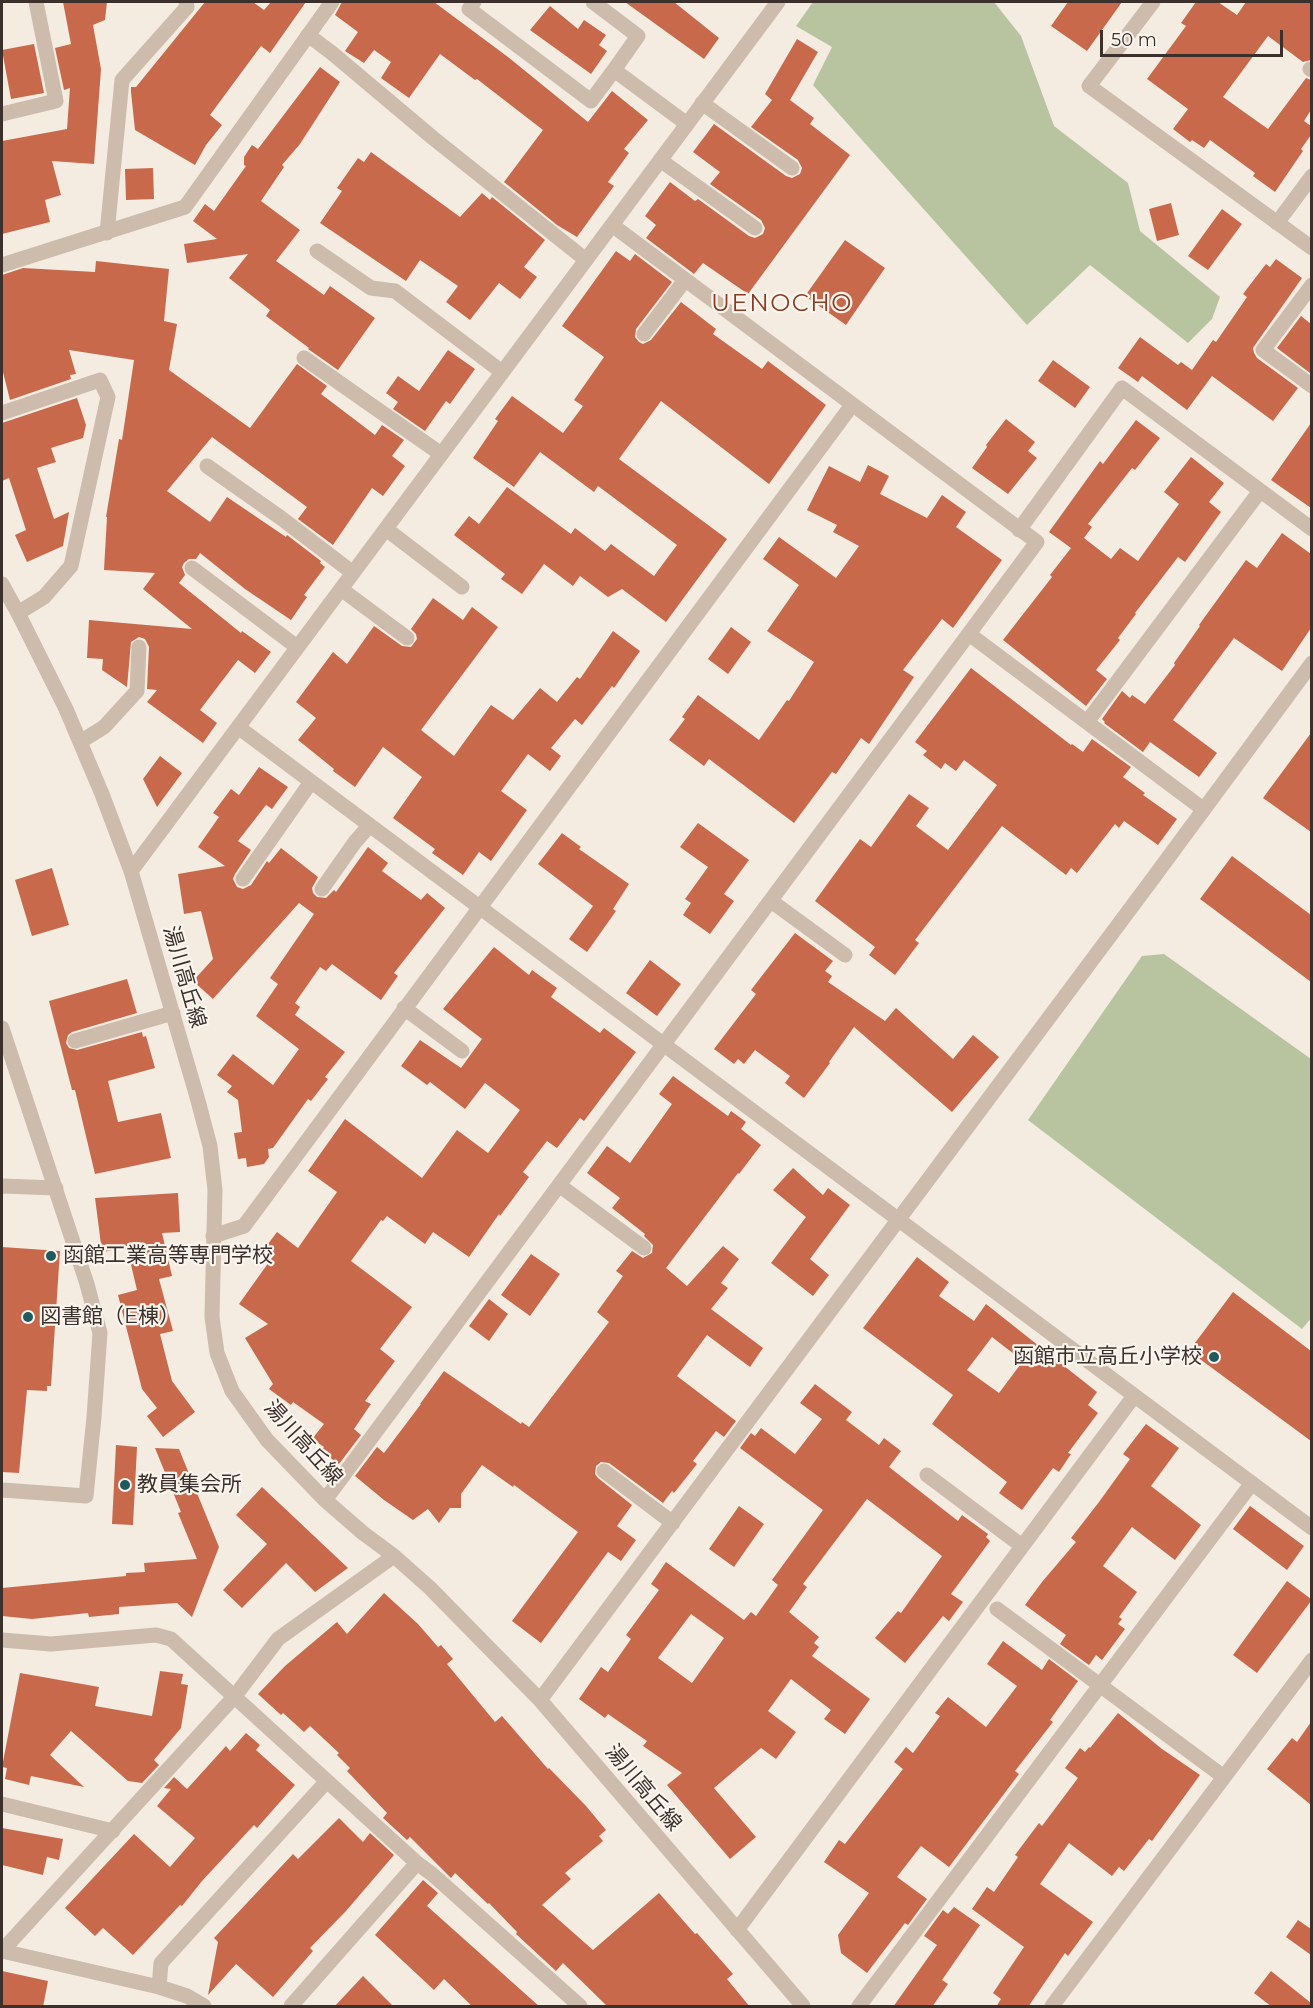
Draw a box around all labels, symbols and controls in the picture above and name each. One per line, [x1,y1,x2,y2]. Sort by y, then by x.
scale bar [1103,18,1286,56]
text: 50 m [1111,29,1157,51]
district label: UENOCHO [711,290,853,318]
street label: 湯川高丘線 [157,923,211,1031]
place label: 函館工業高等専門学校 [63,1243,273,1269]
marker: 函館工業高等専門学校 [44,1249,58,1263]
place label: 図書館（E棟） [40,1304,180,1330]
marker: 図書館（E棟） [21,1310,35,1324]
place label: 函館市立高丘小学校 [1013,1344,1202,1370]
marker: 函館市立高丘小学校 [1207,1350,1221,1364]
street label: 湯川高丘線 [259,1396,347,1490]
place label: 教員集会所 [137,1472,242,1498]
marker: 教員集会所 [118,1478,132,1492]
street label: 湯川高丘線 [600,1740,686,1836]

